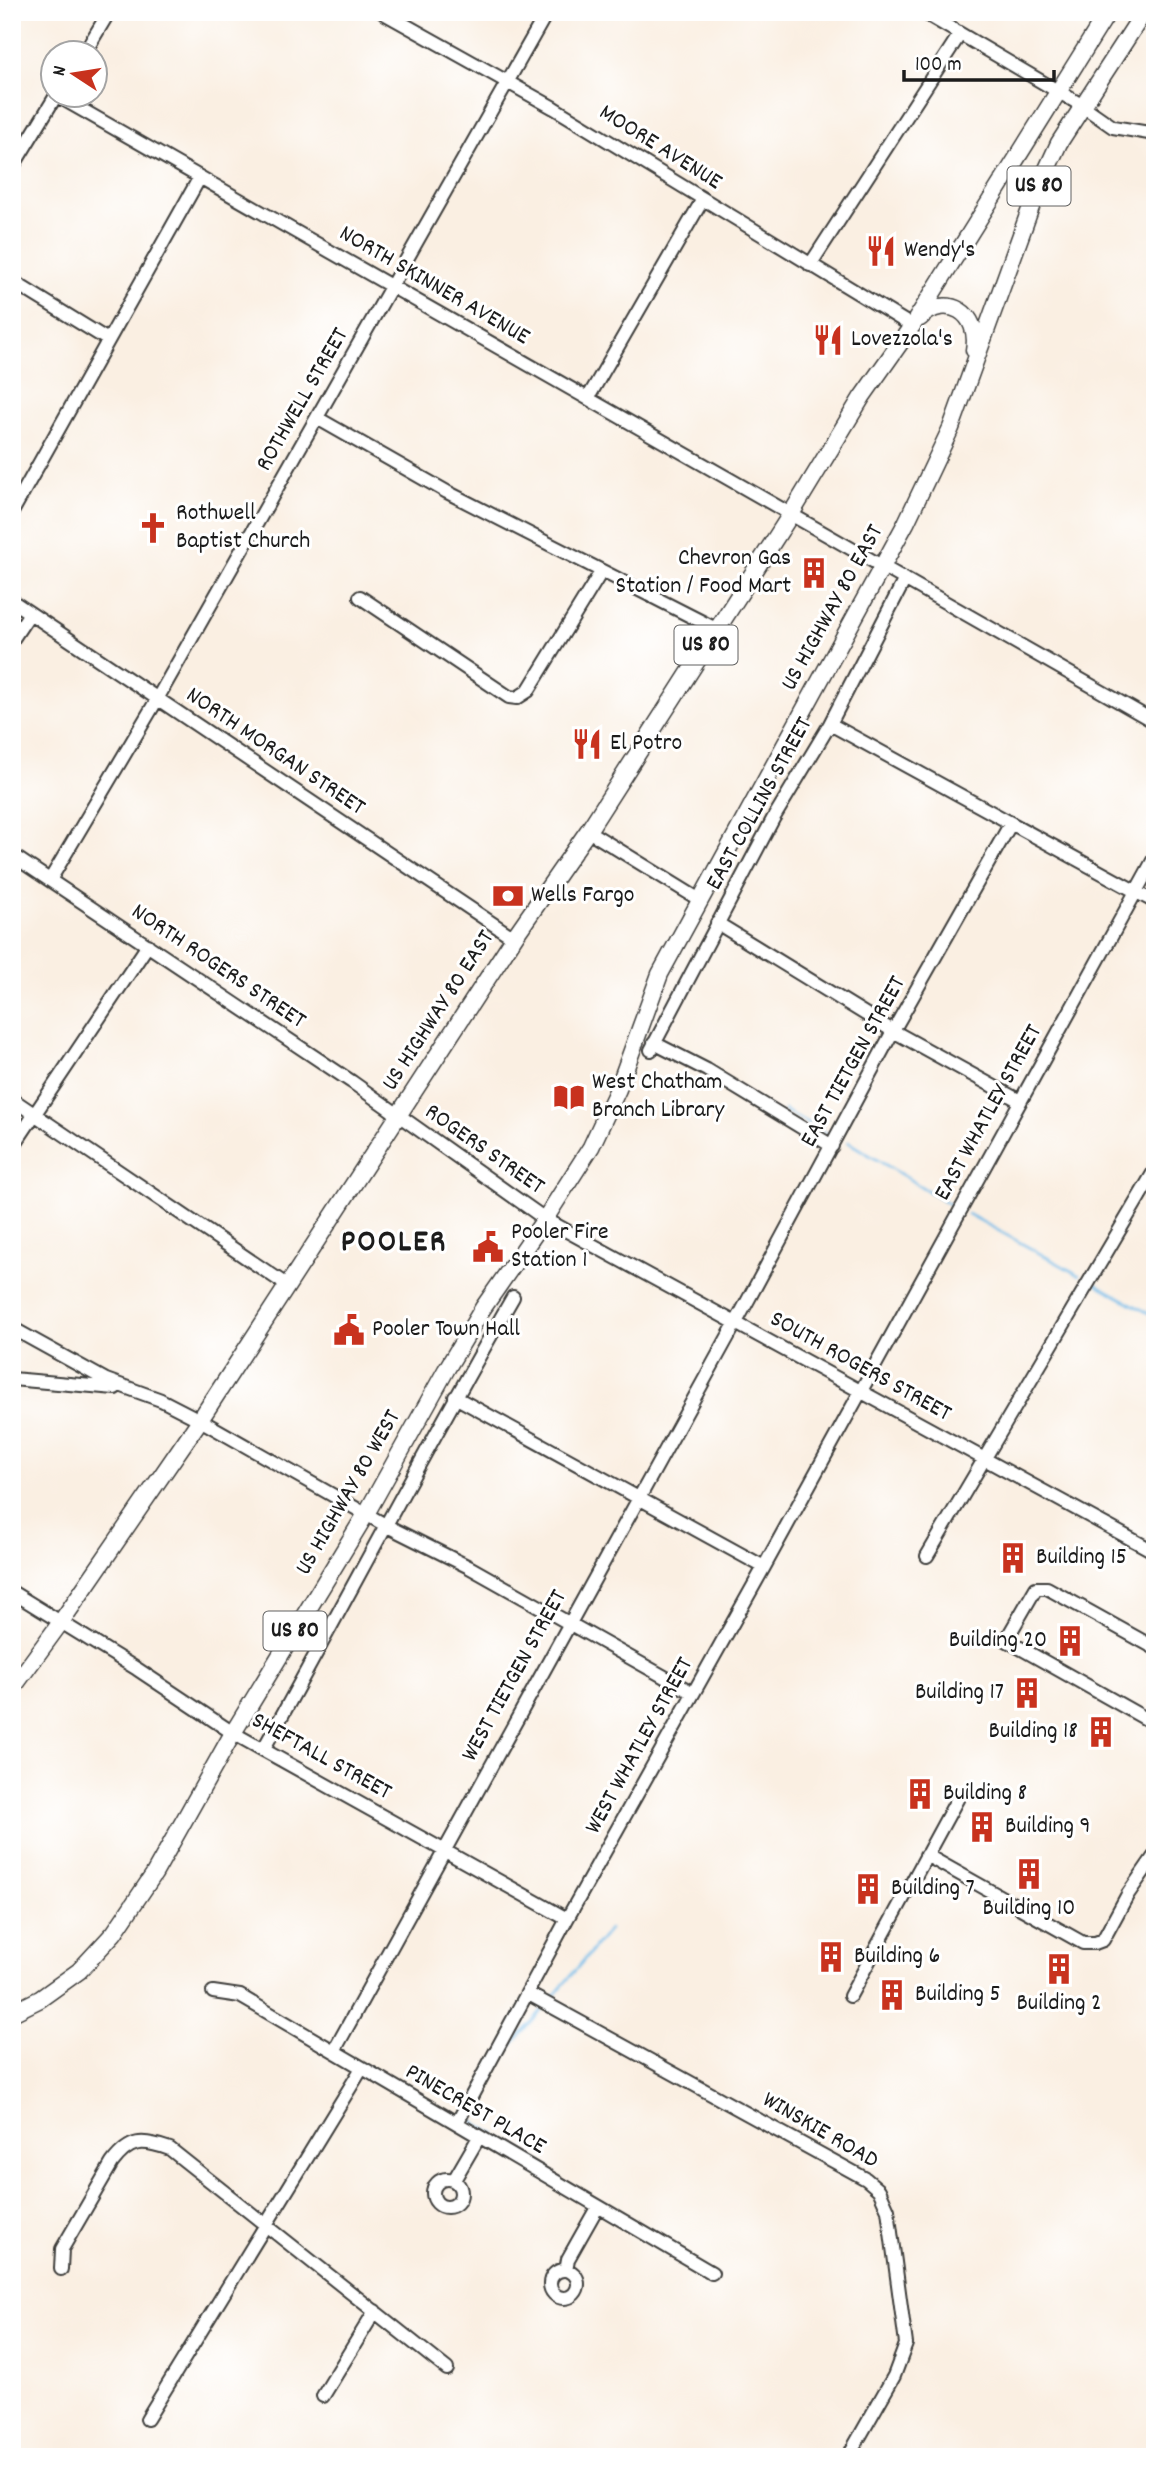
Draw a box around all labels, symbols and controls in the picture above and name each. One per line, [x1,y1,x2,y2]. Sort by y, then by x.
north arrow [38,38,108,108]
scale bar [904,38,1055,82]
text: 100 m [915,51,962,81]
text: N [47,64,75,79]
street label: MOORE AVENUE [592,97,728,199]
road number: US 80 [1007,167,1070,206]
street label: NORTH SKINNER AVENUE [332,217,536,355]
restaurant icon: Wendy's [864,234,898,268]
place label: Wendy's [904,234,975,268]
street label: ROTHWELL STREET [248,322,358,478]
restaurant icon: Lovezzola's [811,323,845,357]
place label: Lovezzola's [851,323,953,357]
place label: Rothwell Baptist Church [176,497,310,559]
church icon: Rothwell Baptist Church [136,511,170,545]
street label: US HIGHWAY 80 EAST [773,518,893,697]
place label: Chevron Gas Station / Food Mart [616,542,791,604]
building icon: Chevron Gas Station / Food Mart [797,556,831,590]
road number: US 80 [674,625,738,664]
street label: NORTH MORGAN STREET [178,679,372,825]
street label: EAST COLLINS STREET [698,711,822,897]
restaurant icon: El Potro [570,727,604,761]
place label: El Potro [610,727,682,761]
bank icon: Wells Fargo [491,879,525,913]
place label: Wells Fargo [531,879,634,913]
street label: NORTH ROGERS STREET [124,896,312,1038]
street label: US HIGHWAY 80 EAST [374,924,504,1098]
street label: EAST TIETGEN STREET [793,970,915,1154]
street label: EAST WHATLEY STREET [926,1018,1052,1207]
place label: West Chatham Branch Library [592,1066,725,1128]
library icon: West Chatham Branch Library [552,1080,586,1114]
street label: ROGERS STREET [417,1096,551,1204]
place label: Pooler Fire Station 1 [511,1216,609,1278]
district label: POOLER [341,1221,447,1267]
public building icon: Pooler Fire Station 1 [471,1230,505,1264]
street label: SOUTH ROGERS STREET [763,1303,957,1431]
public building icon: Pooler Town Hall [332,1313,366,1347]
place label: Pooler Town Hall [372,1313,520,1347]
street label: US HIGHWAY 80 WEST [288,1404,410,1582]
building icon: Building 15 [996,1541,1030,1575]
place label: Building 15 [1036,1541,1127,1575]
street label: WEST TIETGEN STREET [454,1584,576,1768]
road number: US 80 [264,1612,326,1650]
place label: Building 20 [949,1624,1047,1658]
building icon: Building 20 [1053,1624,1087,1658]
street label: WEST WHATLEY STREET [577,1651,703,1841]
place label: Building 17 [915,1676,1004,1710]
building icon: Building 17 [1010,1676,1044,1710]
street label: SHEFTALL STREET [245,1704,398,1810]
place label: Building 18 [989,1715,1078,1749]
building icon: Building 18 [1084,1715,1118,1749]
building icon: Building 8 [903,1777,937,1811]
place label: Building 8 [943,1777,1027,1811]
building icon: Building 9 [965,1810,999,1844]
place label: Building 9 [1005,1810,1091,1844]
building icon: Building 10 [1012,1857,1046,1891]
building icon: Building 7 [851,1872,885,1906]
place label: Building 7 [891,1872,975,1906]
place label: Building 10 [983,1892,1075,1926]
building icon: Building 6 [814,1940,848,1974]
place label: Building 6 [854,1940,940,1974]
building icon: Building 2 [1042,1952,1076,1986]
building icon: Building 5 [875,1978,909,2012]
place label: Building 5 [915,1978,1001,2012]
place label: Building 2 [1016,1987,1102,2021]
street label: PINECREST PLACE [398,2056,552,2164]
street label: WINSKIE ROAD [755,2084,885,2178]

